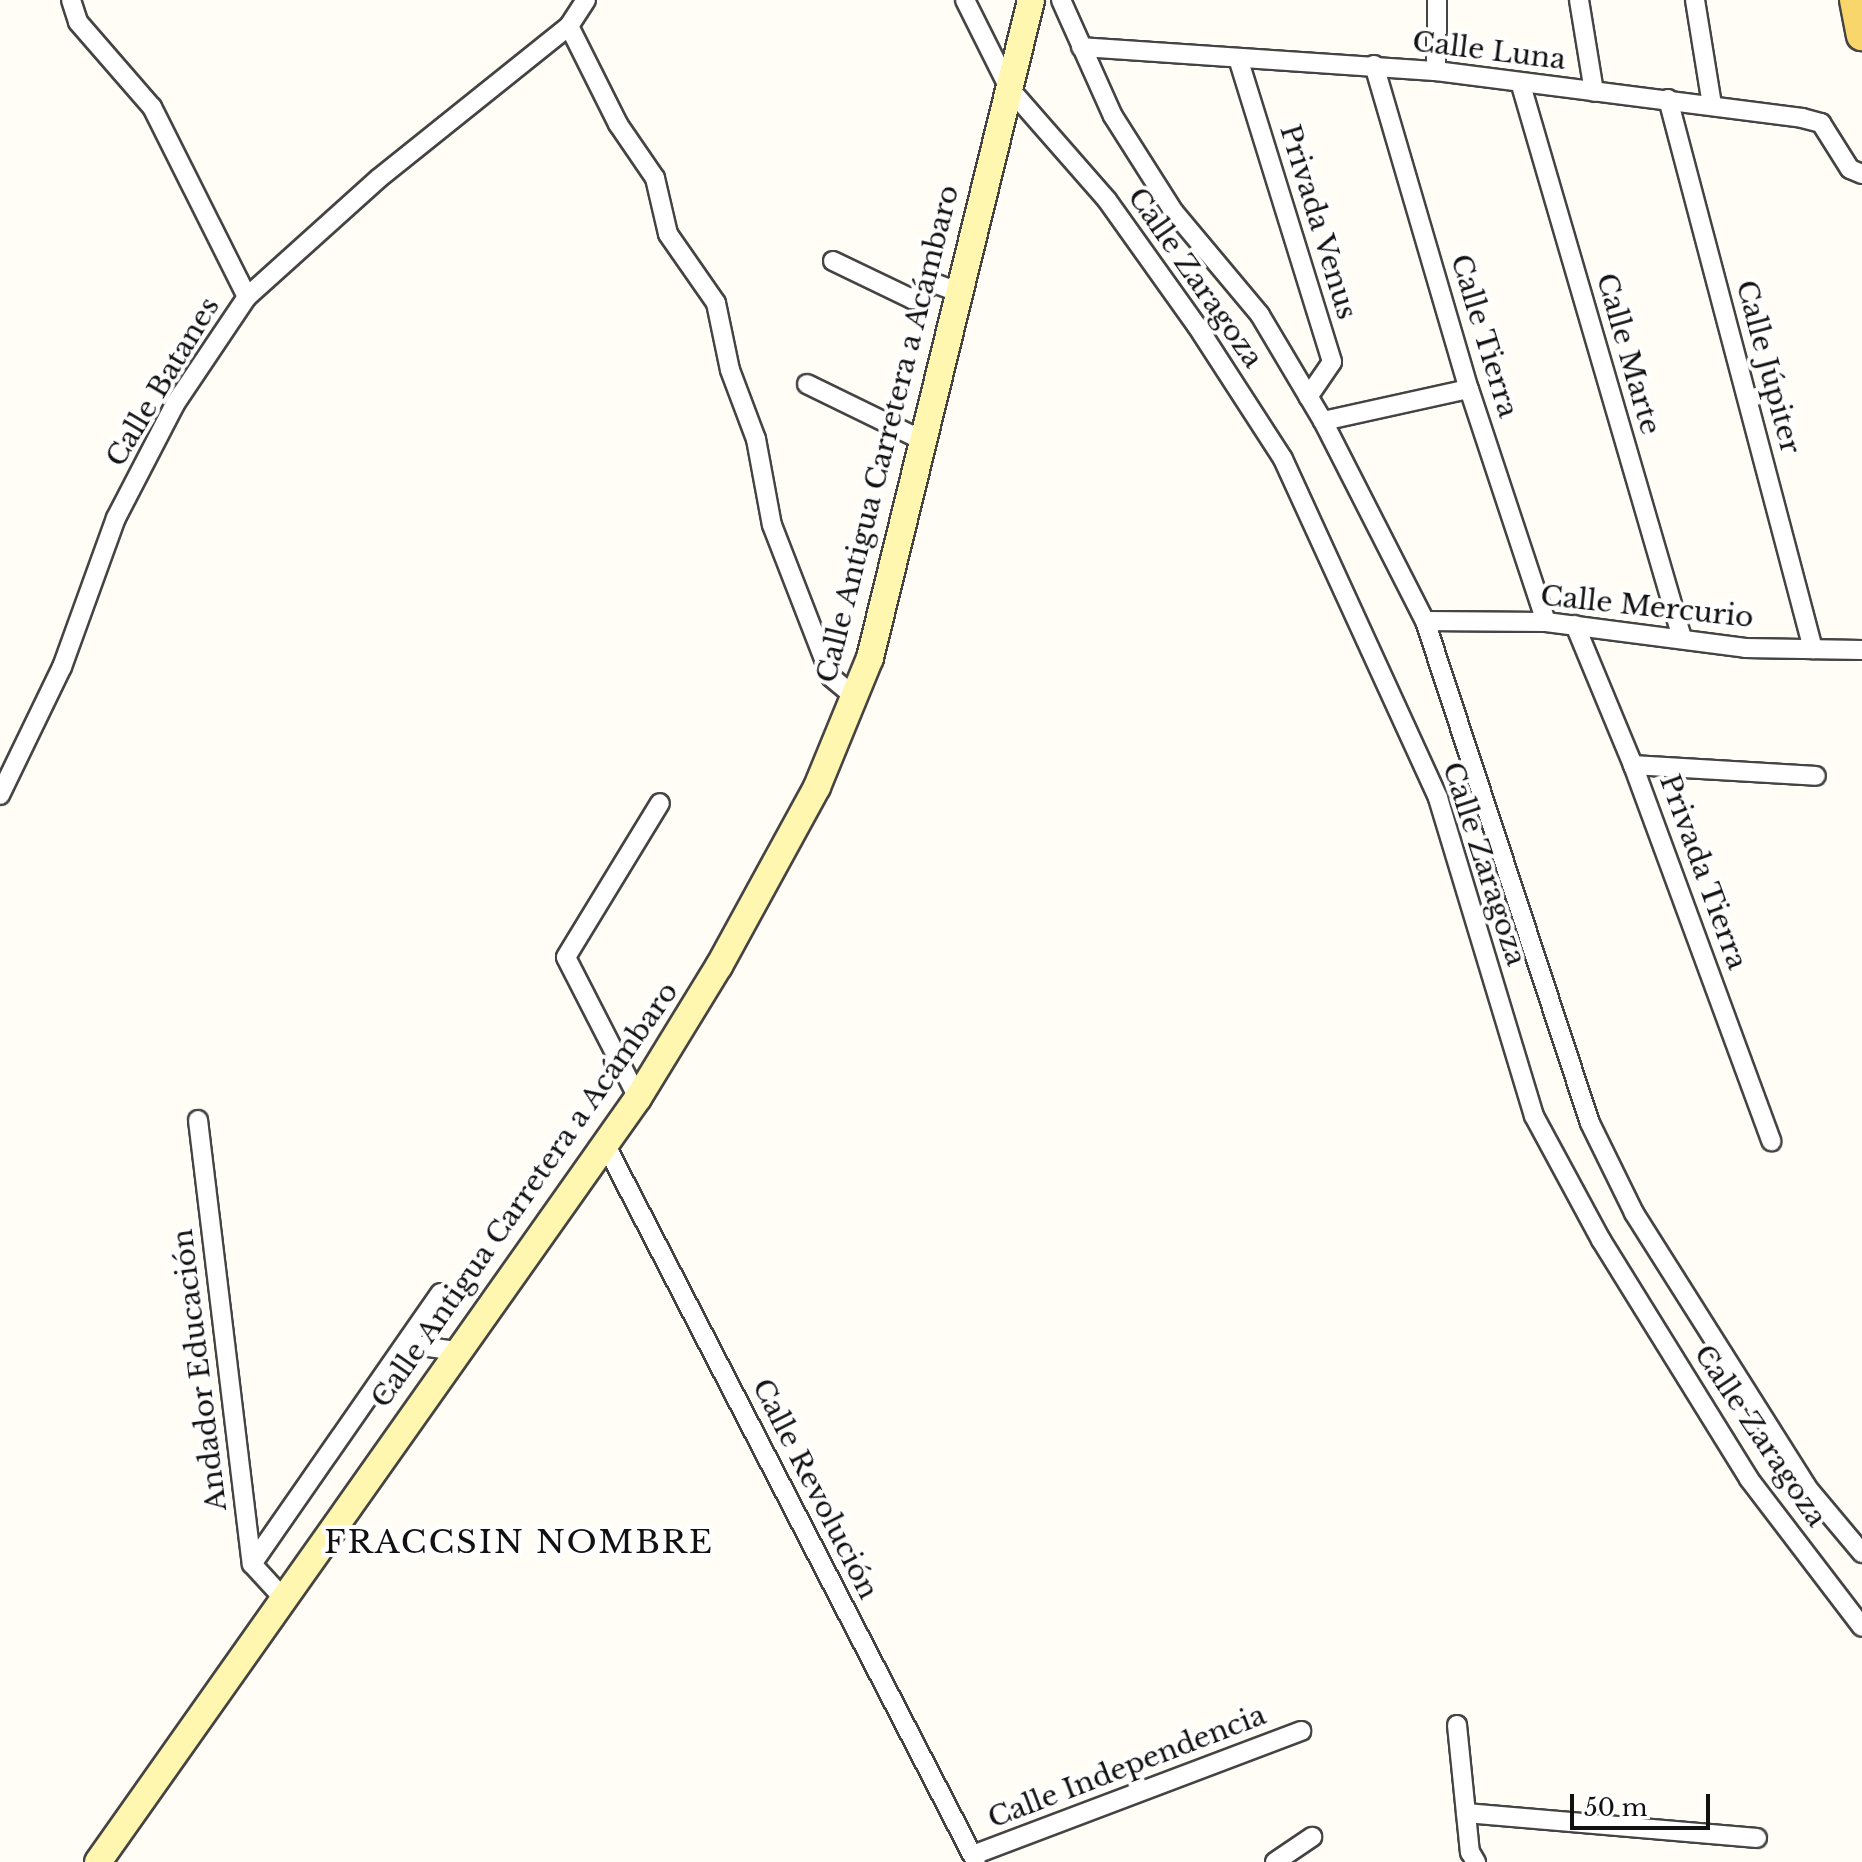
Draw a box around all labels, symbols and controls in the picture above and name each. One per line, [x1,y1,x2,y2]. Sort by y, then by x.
street label: Calle Luna [1410,25,1568,77]
street label: Privada Venus [1272,120,1364,324]
street label: Calle Antigua Carretera a Acámbaro [809,180,967,688]
street label: Calle Zaragoza [1120,182,1270,374]
street label: Calle Tierra [1443,250,1525,422]
street label: Calle Marte [1589,269,1667,439]
street label: Calle Júpiter [1729,277,1807,457]
street label: Calle Batanes [99,291,227,473]
street label: Calle Mercurio [1539,579,1755,635]
street label: Calle Zaragoza [1435,758,1533,970]
street label: Privada Tierra [1652,769,1754,975]
street label: Calle Antigua Carretera a Acámbaro [364,975,686,1415]
street label: Andador Educación [166,1227,234,1513]
street label: Calle Zaragoza [1687,1339,1833,1533]
street label: Calle Revolución [745,1373,885,1605]
district label: FRACCSIN NOMBRE [324,1523,714,1561]
street label: Calle Independencia [983,1699,1271,1835]
scale bar [1574,1778,1714,1828]
text: 50 m [1584,1793,1647,1822]

